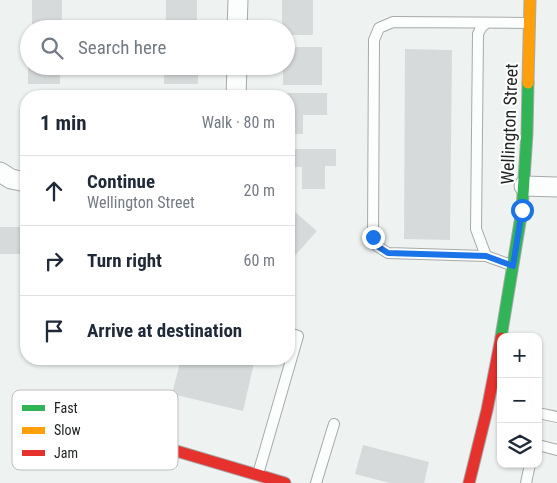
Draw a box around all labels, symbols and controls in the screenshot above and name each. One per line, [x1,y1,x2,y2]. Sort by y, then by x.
search box [20,20,295,75]
icon: search [38,34,66,62]
text: Search here [78,36,166,59]
street label: Wellington Street [496,63,522,185]
text: 1 min [40,111,87,135]
text: Walk · 80 m [202,113,275,132]
text: Continue [87,170,155,193]
icon: ahead [40,177,68,205]
text: 20 m [243,181,275,200]
text: Wellington Street [87,193,195,212]
route start [511,199,534,222]
route end [362,226,385,249]
icon: right [40,247,68,275]
text: Turn right [87,249,162,272]
text: 60 m [243,251,275,270]
icon: arrive [40,317,68,345]
text: Arrive at destination [87,319,242,342]
map controls [497,333,542,468]
button: + [497,333,542,378]
button: − [497,378,542,423]
legend [12,390,178,470]
text: Fast [54,400,78,416]
text: Slow [54,422,81,438]
button: layers [497,423,542,468]
text: Jam [54,445,78,461]

